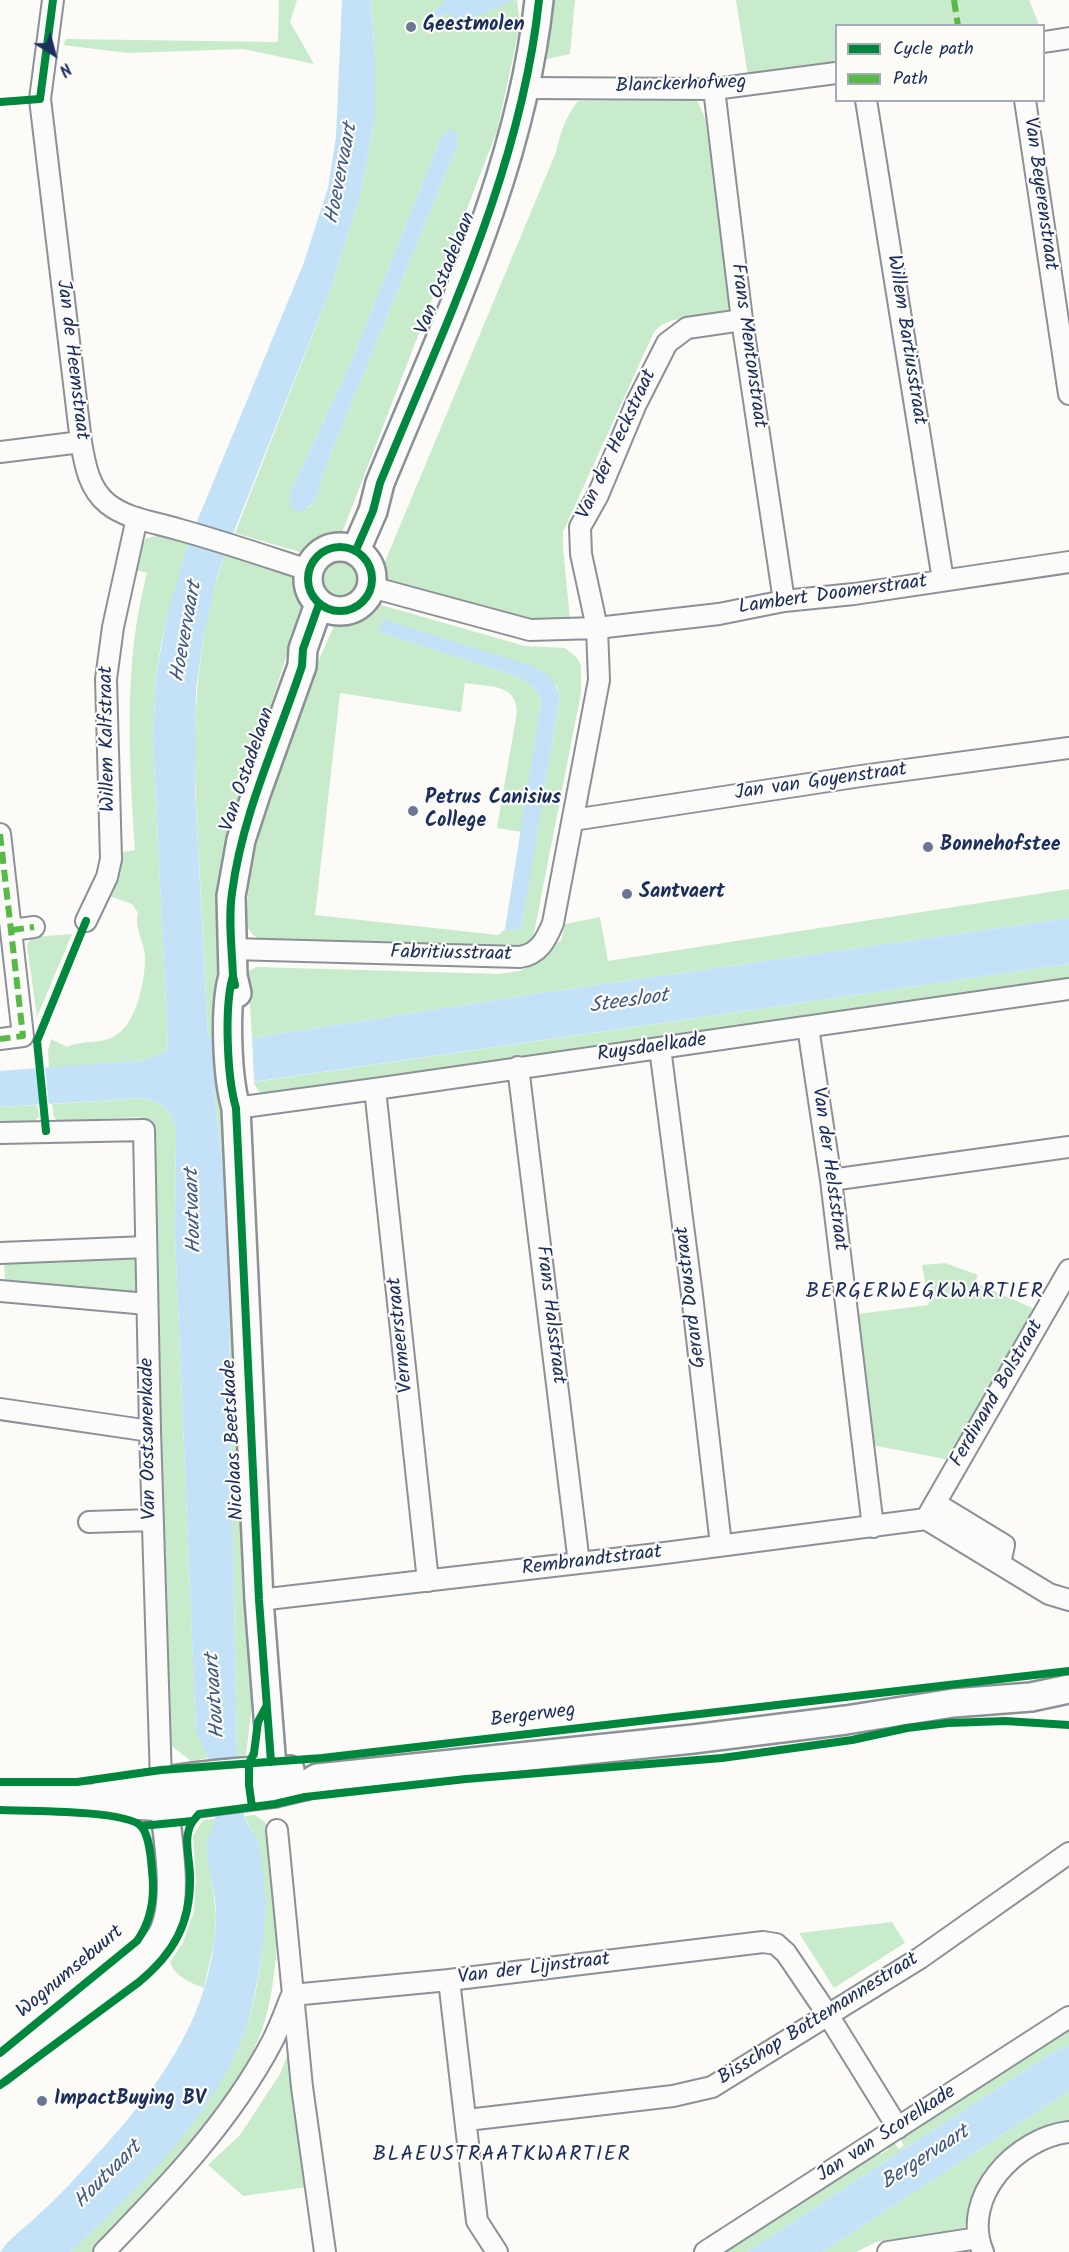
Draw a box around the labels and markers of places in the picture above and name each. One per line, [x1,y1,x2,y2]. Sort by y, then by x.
place label: Geestmolen [423,15,524,39]
marker: Geestmolen [404,20,418,34]
place label: Petrus Canisius College [425,788,561,835]
marker: Petrus Canisius College [406,804,420,818]
place label: Bonnehofstee [940,835,1060,859]
marker: Bonnehofstee [921,840,935,854]
place label: Santvaert [639,882,725,906]
marker: Santvaert [620,887,634,901]
place label: ImpactBuying BV [54,2089,206,2113]
marker: ImpactBuying BV [35,2094,49,2108]

